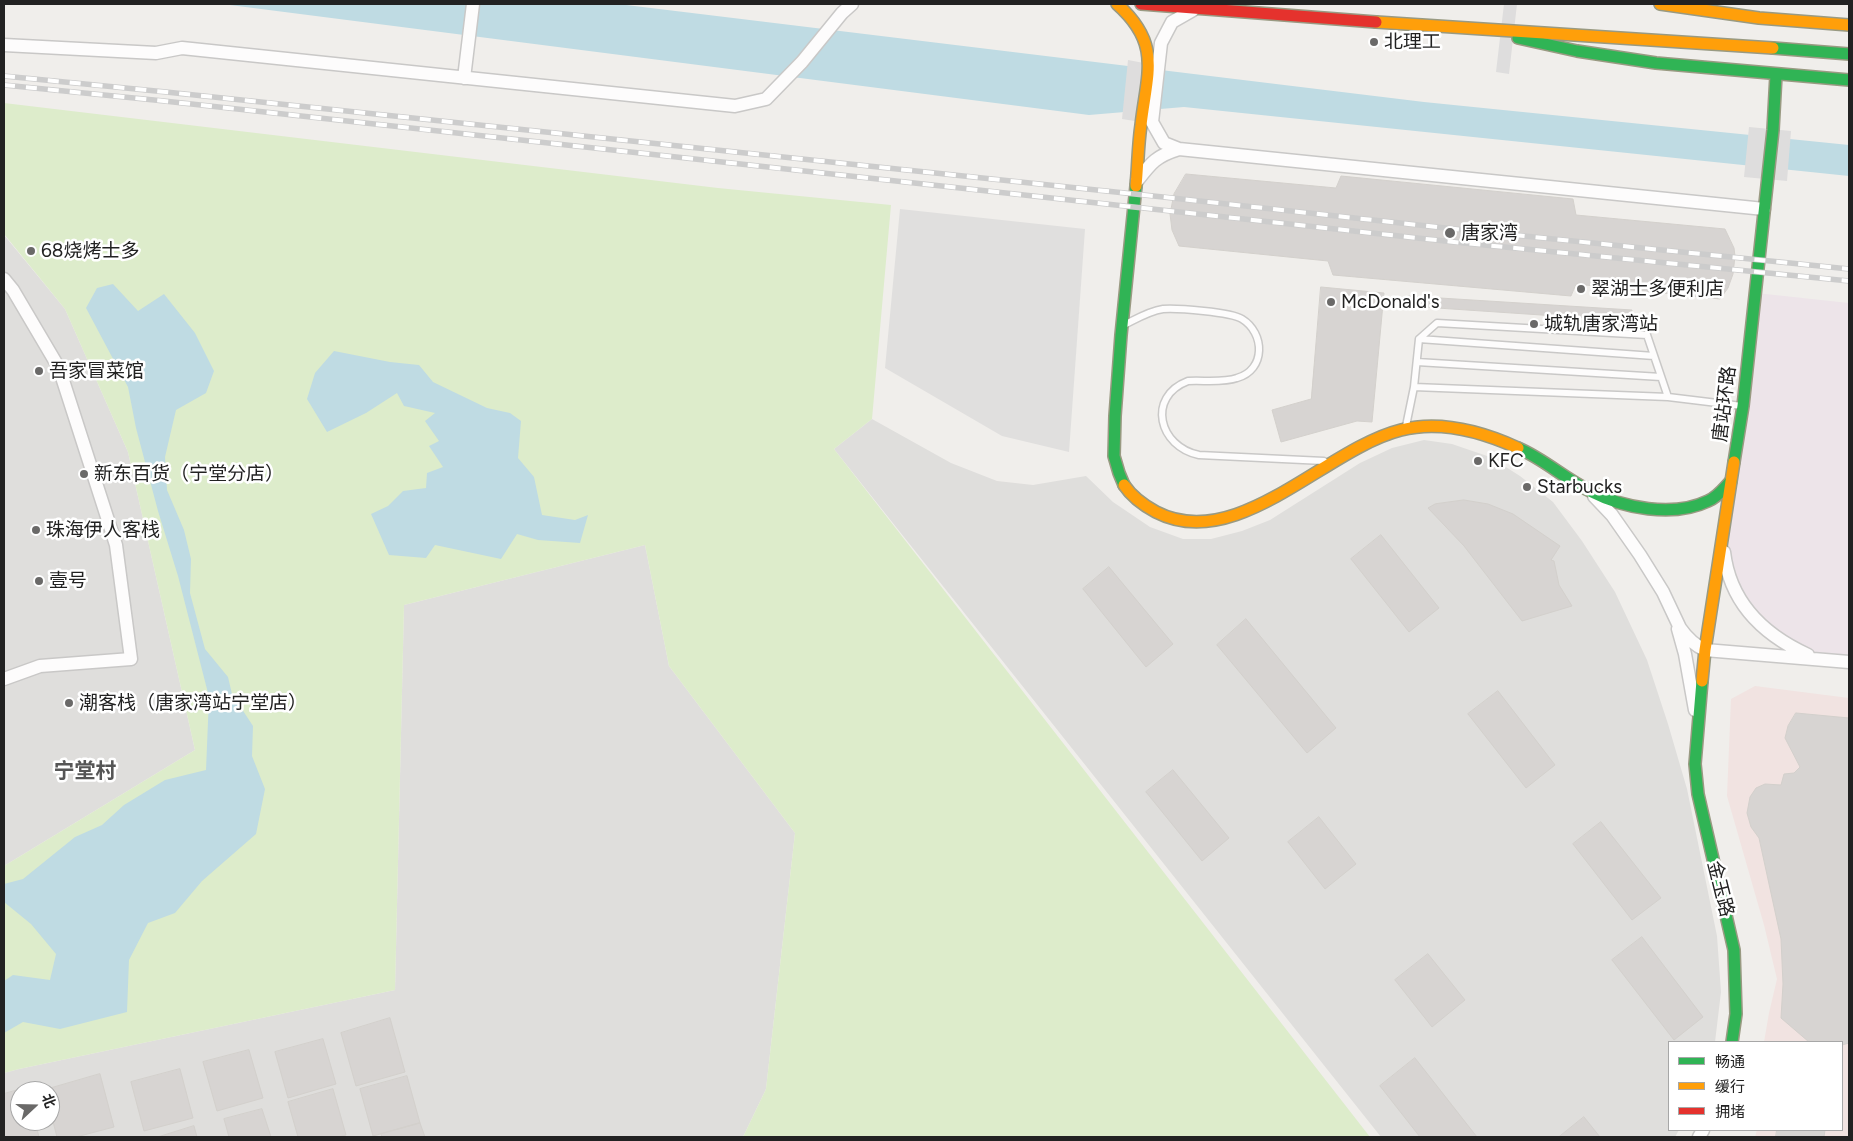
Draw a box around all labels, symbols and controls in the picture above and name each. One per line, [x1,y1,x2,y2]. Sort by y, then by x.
place label: 北理工 [1384,31,1441,53]
marker: 北理工 [1368,36,1380,48]
place label: 唐家湾 [1461,222,1518,244]
marker: 唐家湾 [1443,226,1457,240]
place label: 68烧烤士多 [41,240,139,262]
marker: 68烧烤士多 [25,245,37,257]
place label: 翠湖士多便利店 [1591,278,1724,300]
marker: 翠湖士多便利店 [1575,283,1587,295]
place label: McDonald's [1341,291,1440,313]
marker: McDonald's [1325,296,1337,308]
place label: 城轨唐家湾站 [1544,313,1658,335]
marker: 城轨唐家湾站 [1528,318,1540,330]
place label: 吾家冒菜馆 [49,360,144,382]
marker: 吾家冒菜馆 [33,365,45,377]
street label: 唐站环路 [1709,365,1741,443]
place label: KFC [1488,450,1524,472]
marker: KFC [1472,455,1484,467]
place label: 新东百货（宁堂分店） [94,463,284,485]
marker: 新东百货（宁堂分店） [78,468,90,480]
place label: Starbucks [1537,476,1622,498]
marker: Starbucks [1521,481,1533,493]
place label: 珠海伊人客栈 [46,519,160,541]
marker: 珠海伊人客栈 [30,524,42,536]
place label: 壹号 [49,570,87,592]
marker: 壹号 [33,575,45,587]
place label: 潮客栈（唐家湾站宁堂店） [79,692,307,714]
marker: 潮客栈（唐家湾站宁堂店） [63,697,75,709]
district label: 宁堂村 [54,759,116,785]
street label: 金玉路 [1702,859,1738,919]
legend [1668,1041,1843,1131]
text: 畅通 [1715,1053,1745,1071]
text: 缓行 [1715,1078,1745,1096]
north arrow [10,1081,60,1131]
text: 北 [38,1091,59,1110]
text: 拥堵 [1715,1103,1745,1121]

